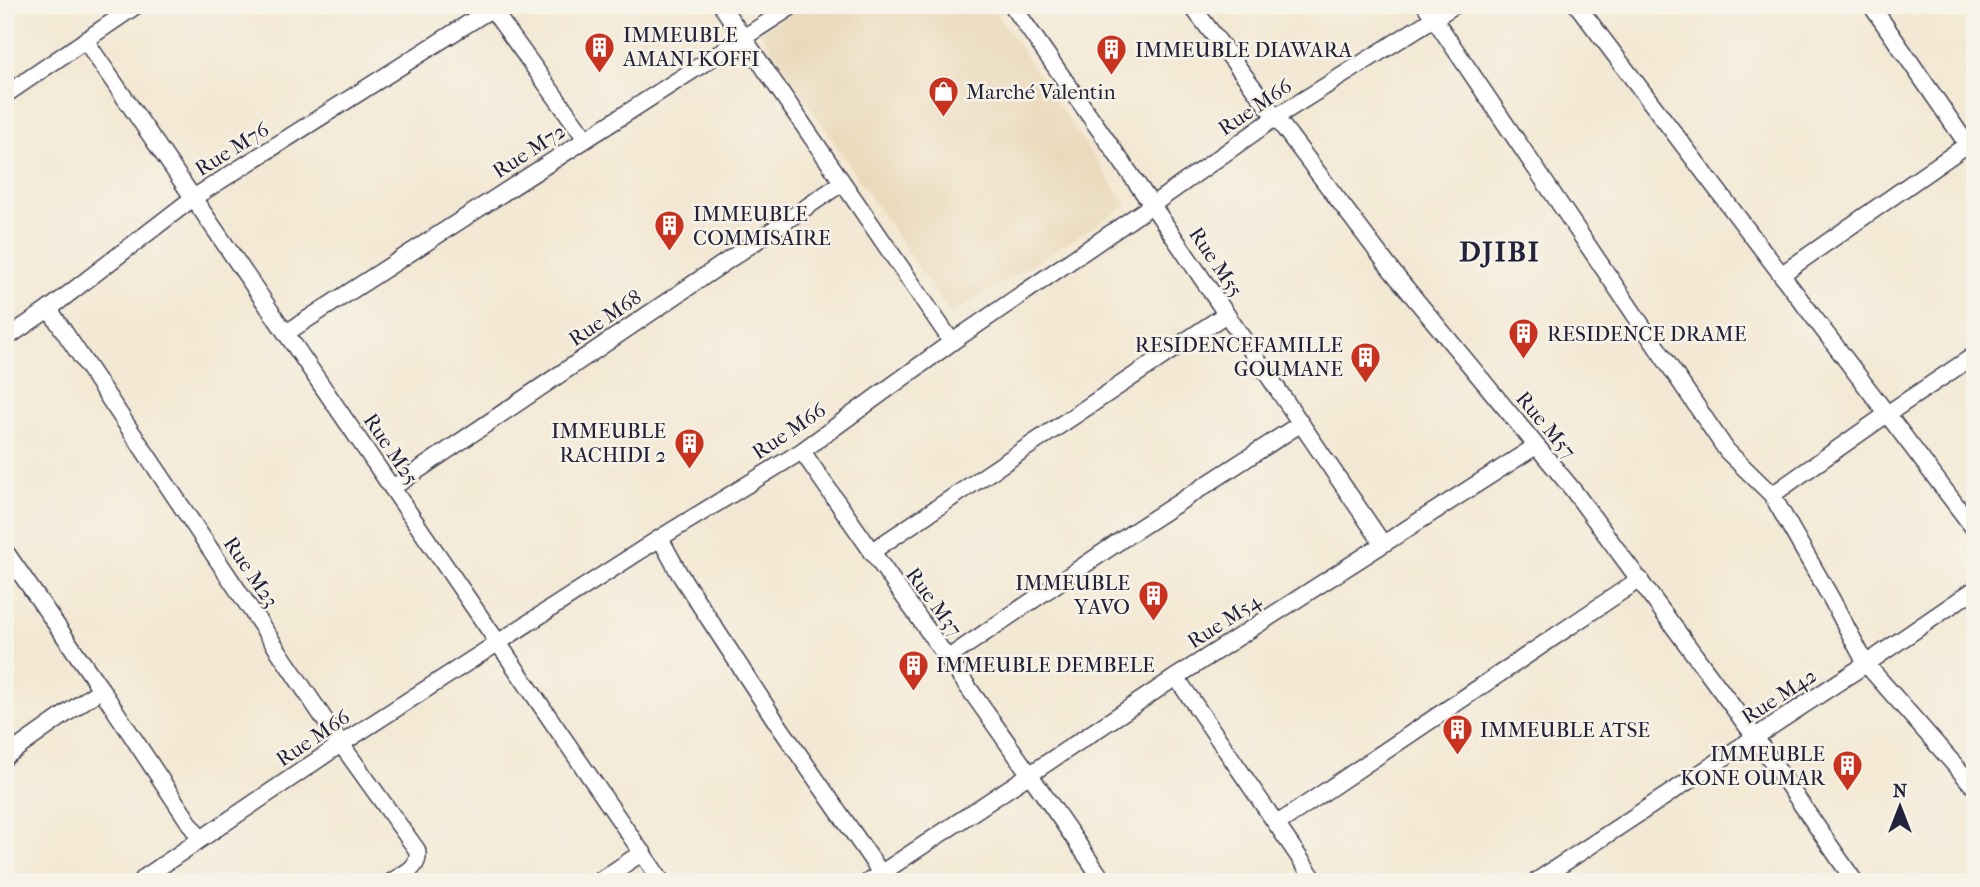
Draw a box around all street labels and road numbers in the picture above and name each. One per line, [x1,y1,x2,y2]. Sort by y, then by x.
street label: Rue M66 [1214,73,1297,140]
street label: Rue M76 [191,117,274,181]
street label: Rue M72 [488,119,570,183]
street label: Rue M55 [1184,223,1248,301]
street label: Rue M68 [564,285,646,351]
street label: Rue M57 [1511,387,1581,463]
street label: Rue M66 [748,397,831,464]
street label: Rue M25 [358,409,424,489]
street label: Rue M23 [219,532,283,612]
street label: Rue M37 [901,563,967,641]
street label: Rue M54 [1183,588,1266,653]
street label: Rue M42 [1737,663,1821,729]
street label: Rue M66 [272,704,355,771]

